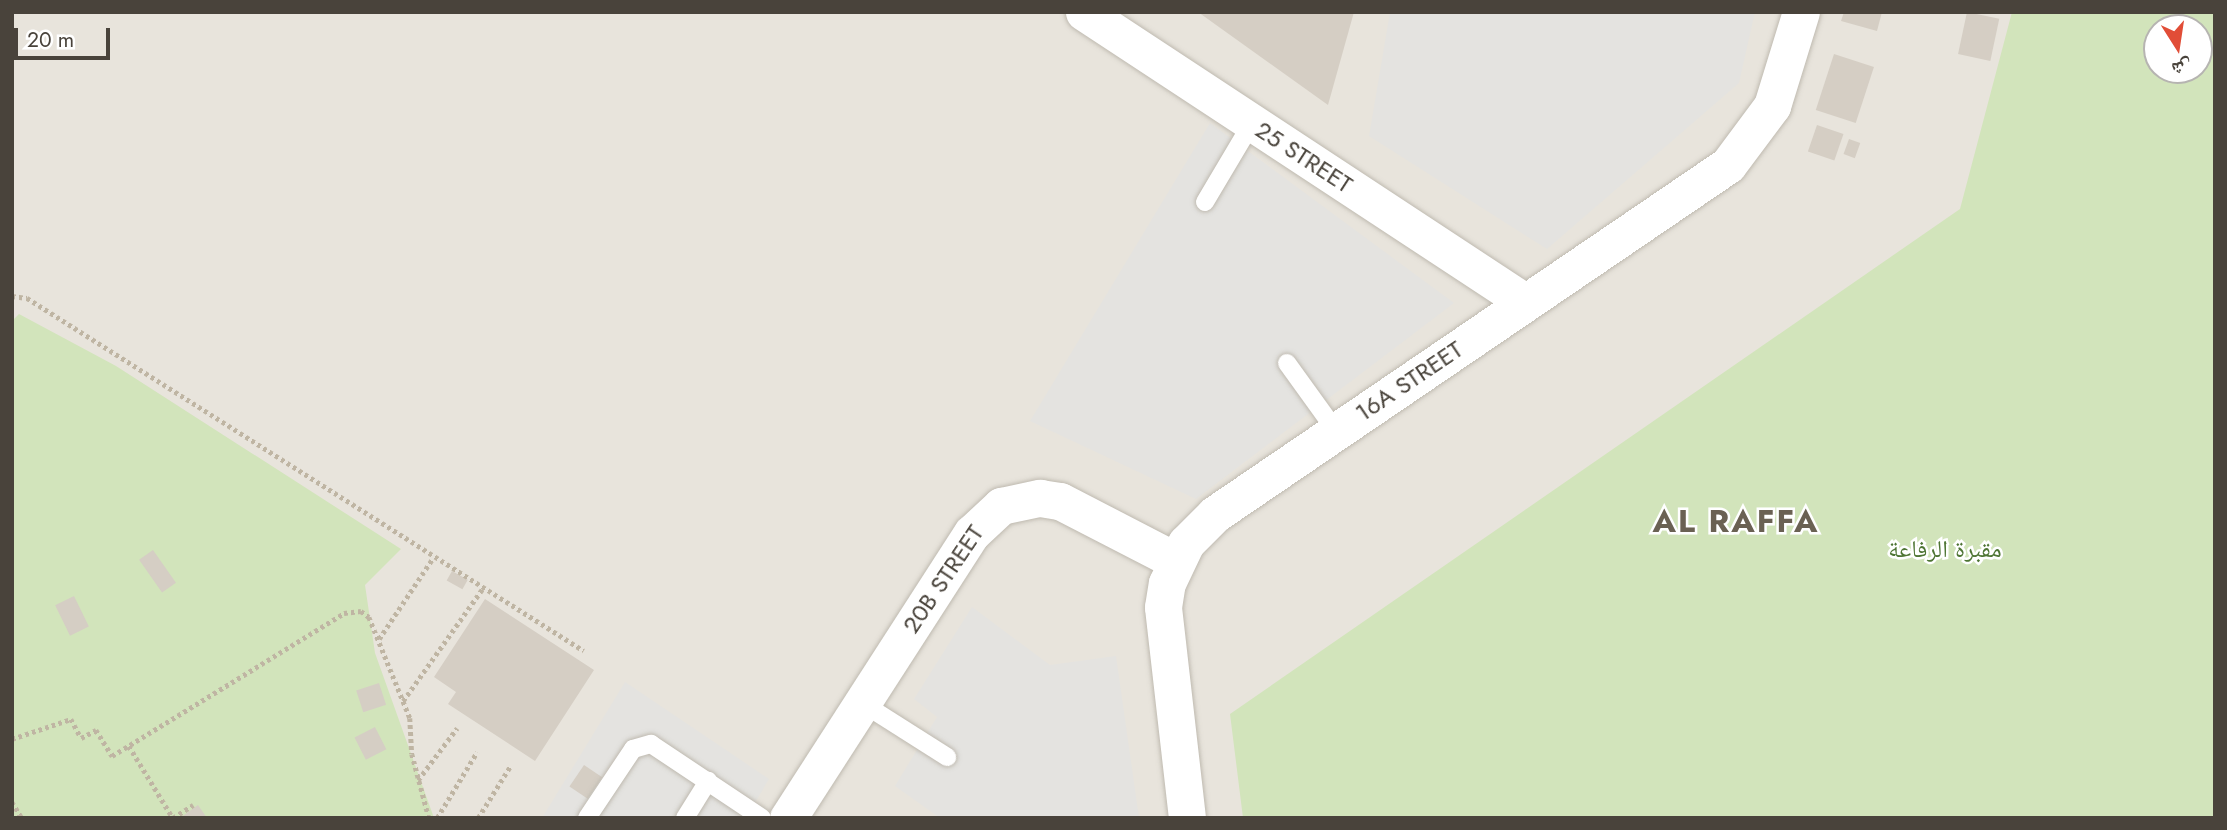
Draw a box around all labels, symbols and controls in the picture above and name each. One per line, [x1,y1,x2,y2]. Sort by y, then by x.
scale bar [18,14,114,58]
north arrow [2143,14,2213,84]
text: 20 m [27,25,74,55]
text: ش [2169,53,2195,83]
street label: 25 STREET [1250,115,1358,199]
street label: 16A STREET [1350,335,1468,427]
district label: AL RAFFA [1654,502,1818,540]
street label: 20B STREET [896,520,990,638]
park label: مقبرة الرفاعة [1888,535,2002,563]

